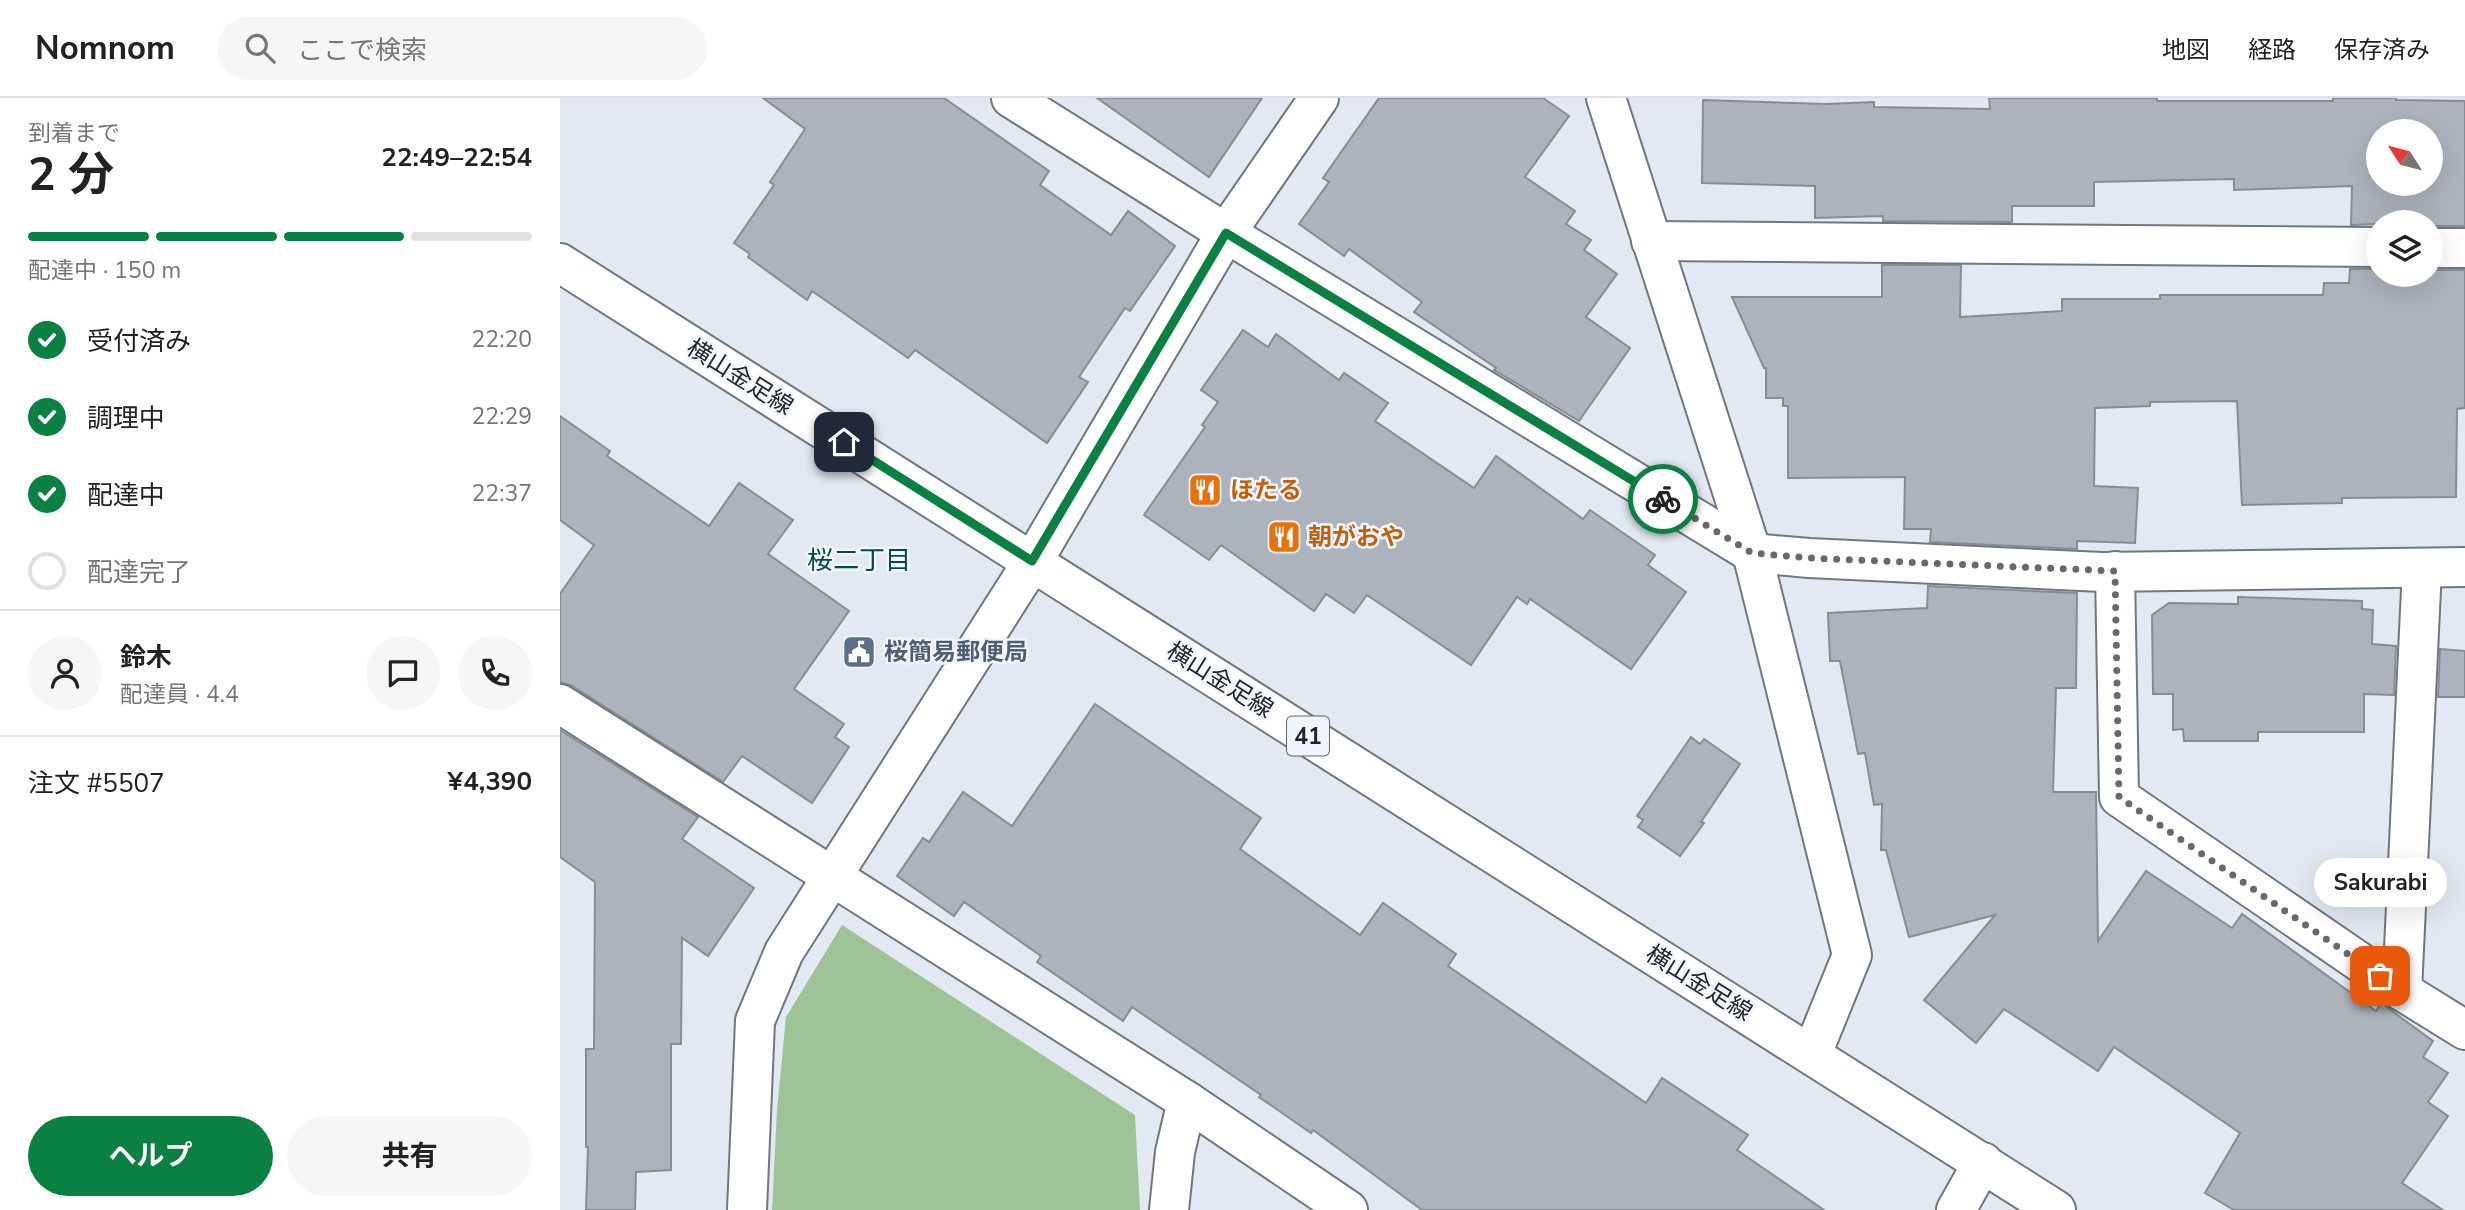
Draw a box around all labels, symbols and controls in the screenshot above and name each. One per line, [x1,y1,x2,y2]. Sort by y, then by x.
search box [217,17,707,80]
text: Nomnom [35,26,175,71]
icon: search [241,29,279,67]
text: ここで検索 [297,33,427,68]
text: 地図 [2162,34,2210,66]
text: 経路 [2248,34,2296,66]
text: 保存済み [2334,34,2430,66]
text: 到着まで [28,118,120,149]
north arrow [2366,119,2443,196]
map controls [2366,119,2443,287]
text: 22:49–22:54 [381,140,532,175]
text: 2 分 [28,143,114,206]
button: layers [2366,210,2443,287]
text: 配達中 · 150 m [28,255,181,286]
icon: check [28,321,66,359]
text: 受付済み [87,324,191,359]
text: 22:20 [472,324,532,355]
street label: 横山金足線 [681,332,799,422]
icon: check [28,398,66,436]
text: 調理中 [87,401,165,436]
text: 22:29 [472,401,532,432]
pin [814,412,874,472]
icon: home [825,423,863,461]
courier [1628,464,1698,534]
restaurant icon: ほたる [1186,471,1224,509]
place label: ほたる [1230,474,1302,506]
icon: check [28,475,66,513]
text: 配達中 [87,478,165,513]
text: 22:37 [472,478,532,509]
icon: bike [1644,480,1682,518]
restaurant icon: 朝がおや [1265,518,1303,556]
place label: 朝がおや [1308,521,1404,553]
district label: 桜二丁目 [807,543,911,578]
text: 配達完了 [87,555,191,590]
public building icon: 桜簡易郵便局 [840,633,878,671]
street label: 横山金足線 [1161,635,1279,725]
button: person [28,636,102,710]
button: chat [366,636,440,710]
button: phone [458,636,532,710]
place label: 桜簡易郵便局 [884,636,1028,668]
text: 鈴木 [120,640,172,675]
text: 配達員 · 4.4 [120,679,239,710]
road number: 41 [1287,716,1329,756]
text: ¥4,390 [448,764,532,799]
text: 注文 #5507 [28,766,165,801]
callout: Sakurabi [2314,857,2446,906]
text: Sakurabi [2334,867,2427,898]
street label: 横山金足線 [1640,938,1758,1028]
pin [2350,946,2410,1006]
icon: bag [2361,957,2399,995]
button: ヘルプ [28,1116,273,1196]
button: 共有 [287,1116,532,1196]

